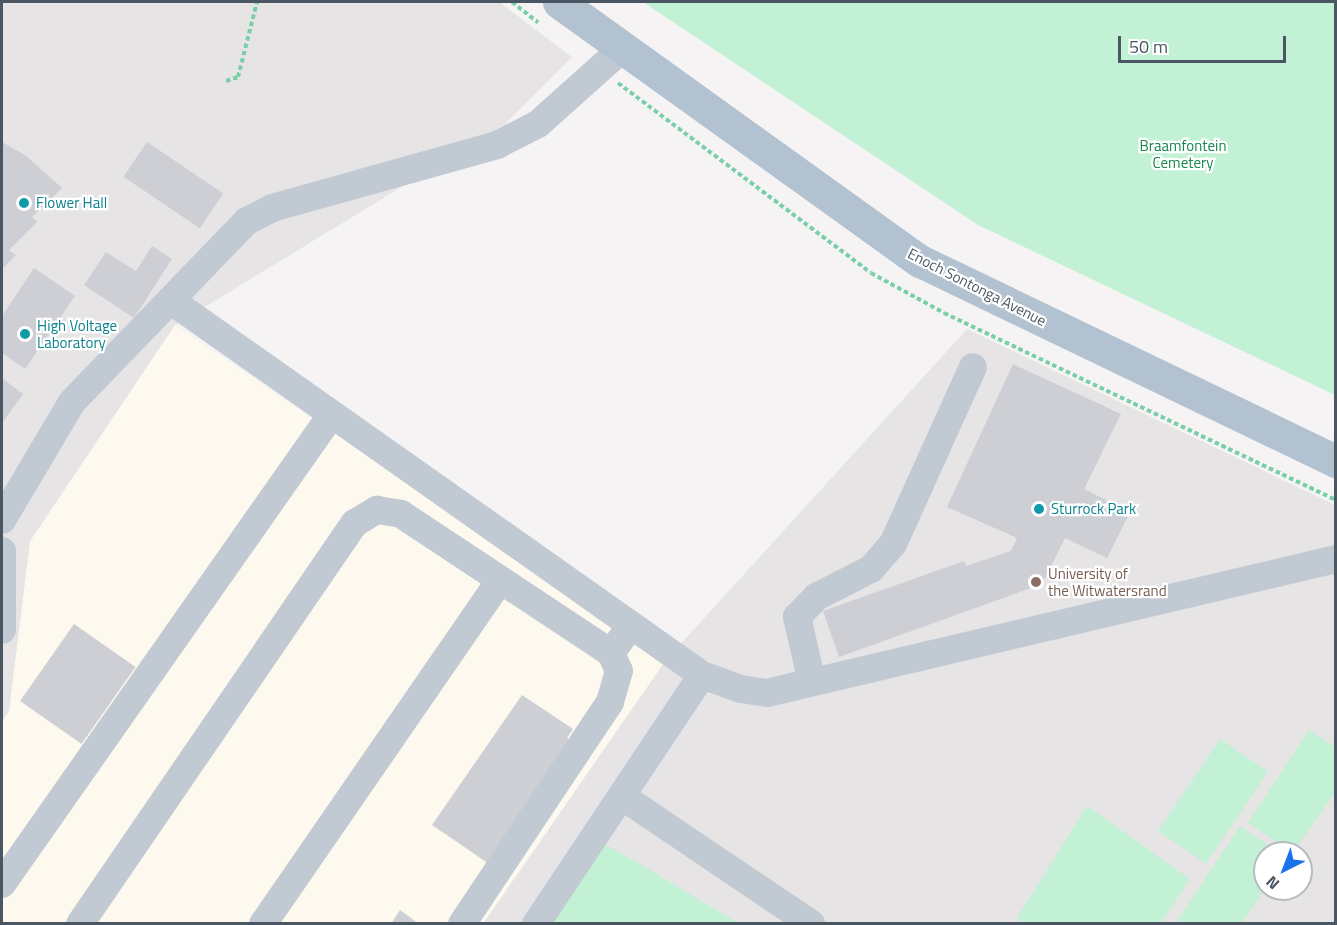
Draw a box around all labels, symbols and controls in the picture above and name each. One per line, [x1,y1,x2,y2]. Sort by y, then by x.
scale bar [1121,24,1289,62]
text: 50 m [1129,33,1168,60]
park label: Braamfontein Cemetery [1140,136,1226,171]
place label: Flower Hall [36,194,107,212]
marker: Flower Hall [17,196,31,210]
street label: Enoch Sontonga Avenue [905,244,1049,330]
place label: High Voltage Laboratory [37,316,117,351]
marker: High Voltage Laboratory [18,327,32,341]
place label: Sturrock Park [1051,500,1136,518]
marker: Sturrock Park [1032,502,1046,516]
place label: University of the Witwatersrand [1048,564,1167,599]
marker: University of the Witwatersrand [1029,575,1043,589]
north arrow [1253,841,1313,901]
text: N [1260,870,1284,896]

